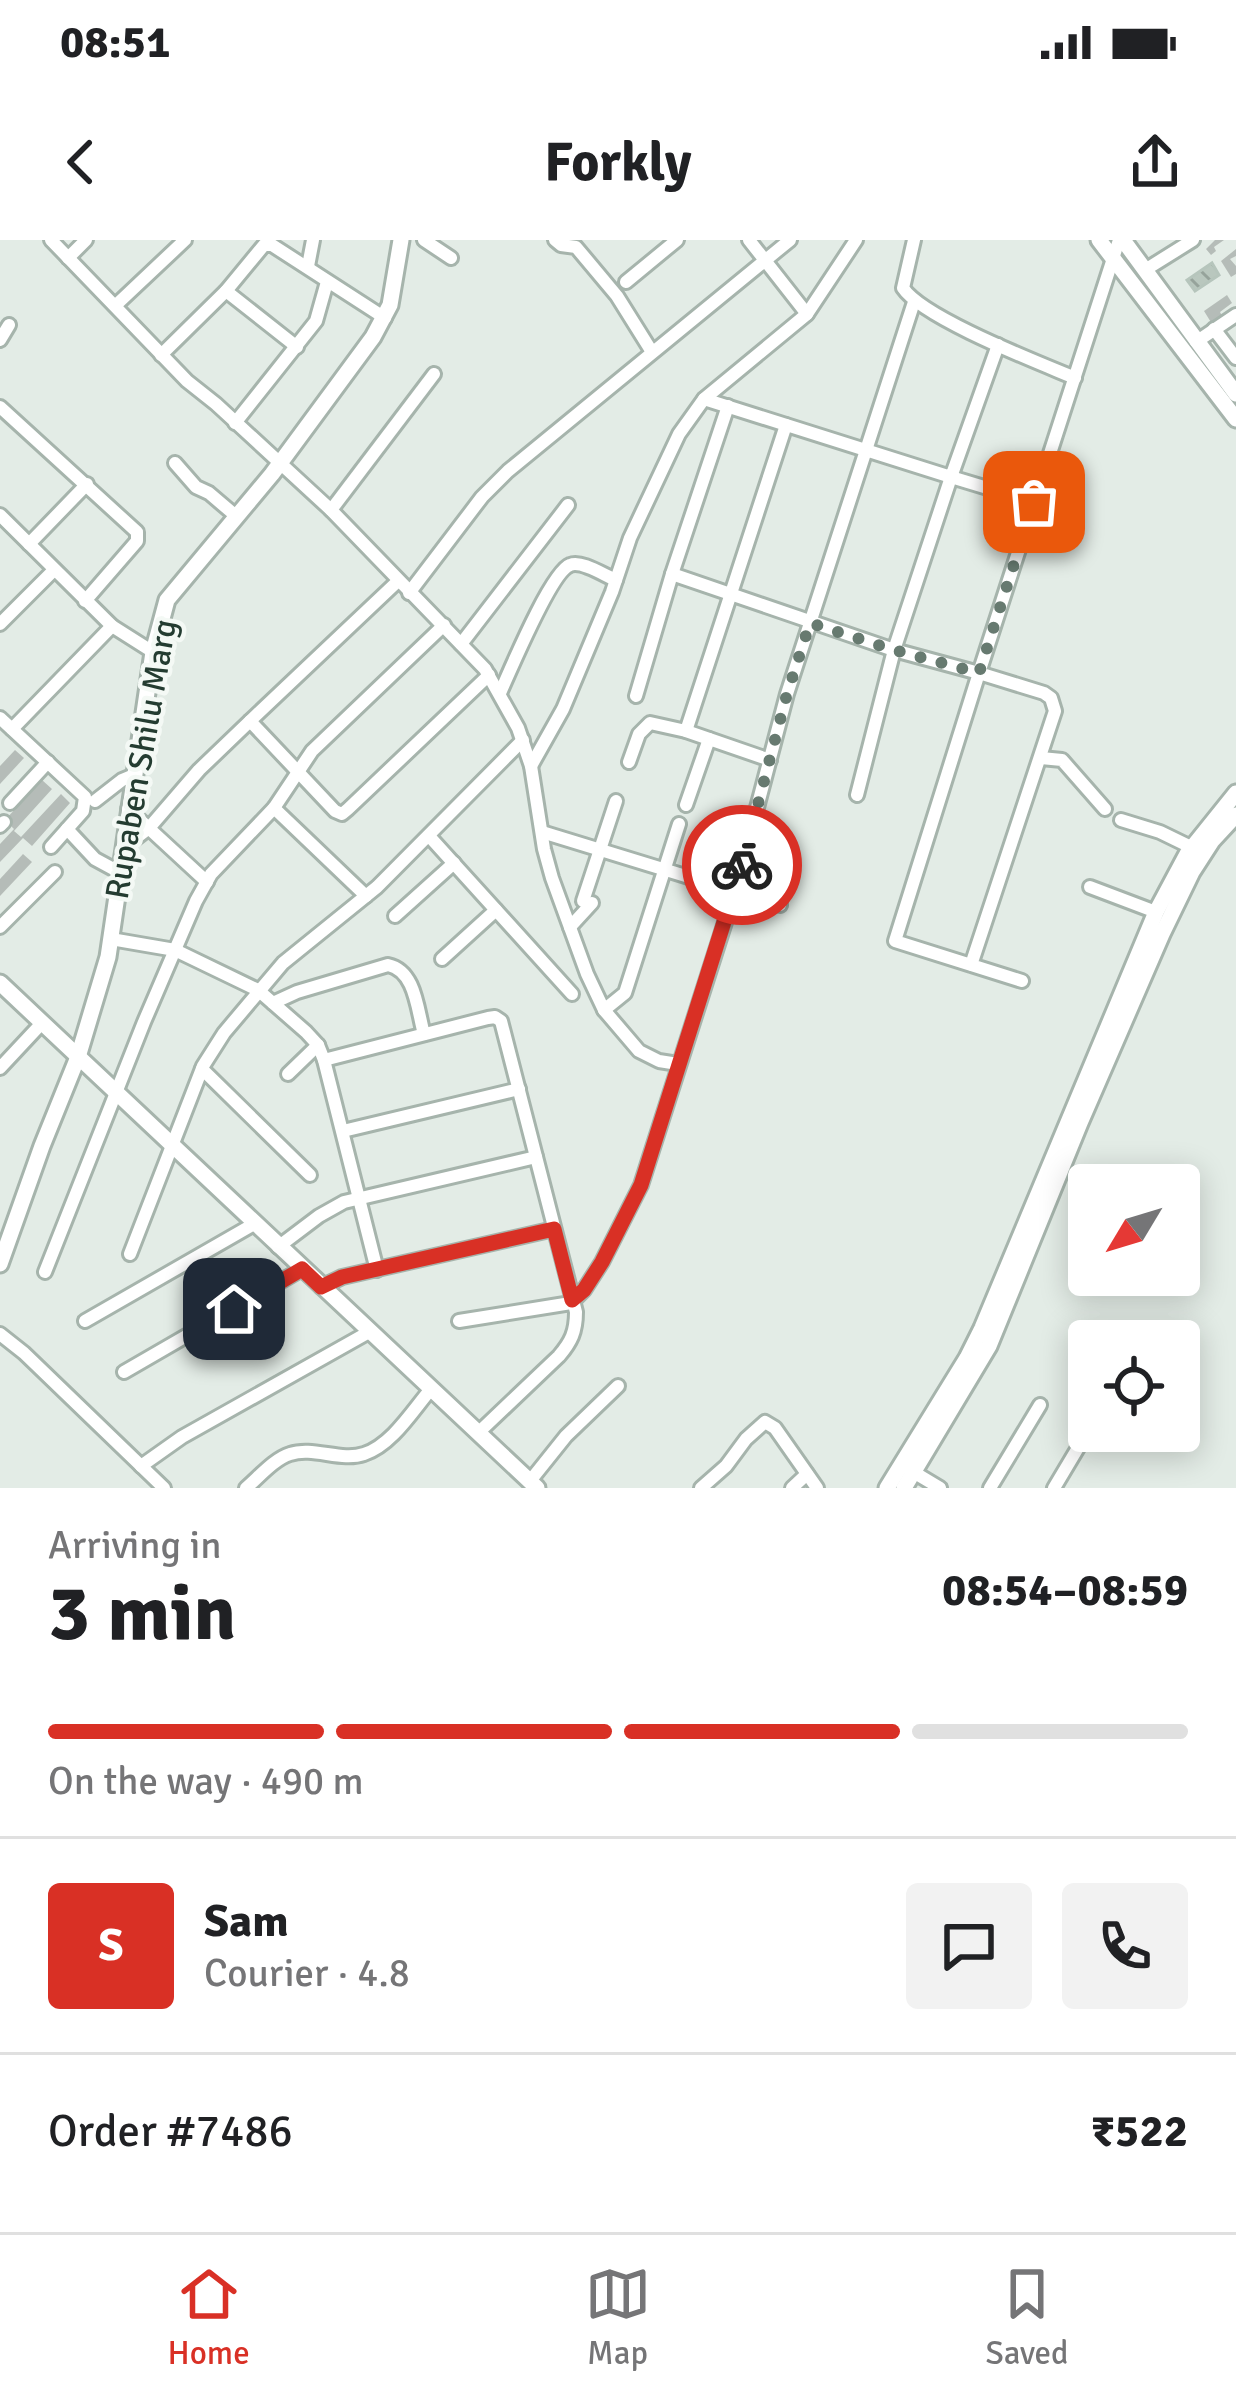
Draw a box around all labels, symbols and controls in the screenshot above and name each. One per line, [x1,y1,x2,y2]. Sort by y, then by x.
text: 08:51 [60,15,170,70]
icon: back [48,129,114,195]
text: Forkly [544,129,692,196]
icon: share [1122,129,1188,195]
pin [983,451,1085,553]
icon: bag [1001,469,1067,535]
street label: Rupaben Shilu Marg [97,616,186,902]
courier [682,805,802,925]
icon: bike [709,832,775,898]
north arrow [1068,1164,1200,1296]
map controls [1068,1164,1200,1452]
pin [183,1258,285,1360]
icon: home [201,1276,267,1342]
button: locate [1068,1320,1200,1452]
text: Arriving in [48,1521,222,1569]
text: 08:54–08:59 [942,1563,1188,1618]
text: 3 min [48,1566,236,1662]
text: On the way · 490 m [48,1757,364,1805]
button: chat [906,1883,1032,2009]
button: phone [1062,1883,1188,2009]
text: Sam [204,1894,289,1949]
text: S [98,1918,124,1973]
text: Courier · 4.8 [204,1949,410,1997]
text: Order #7486 [48,2104,293,2159]
text: ₹522 [1091,2104,1188,2159]
tab: Home [167,2261,250,2374]
tab: Map [585,2261,651,2374]
tab: Saved [985,2261,1069,2374]

